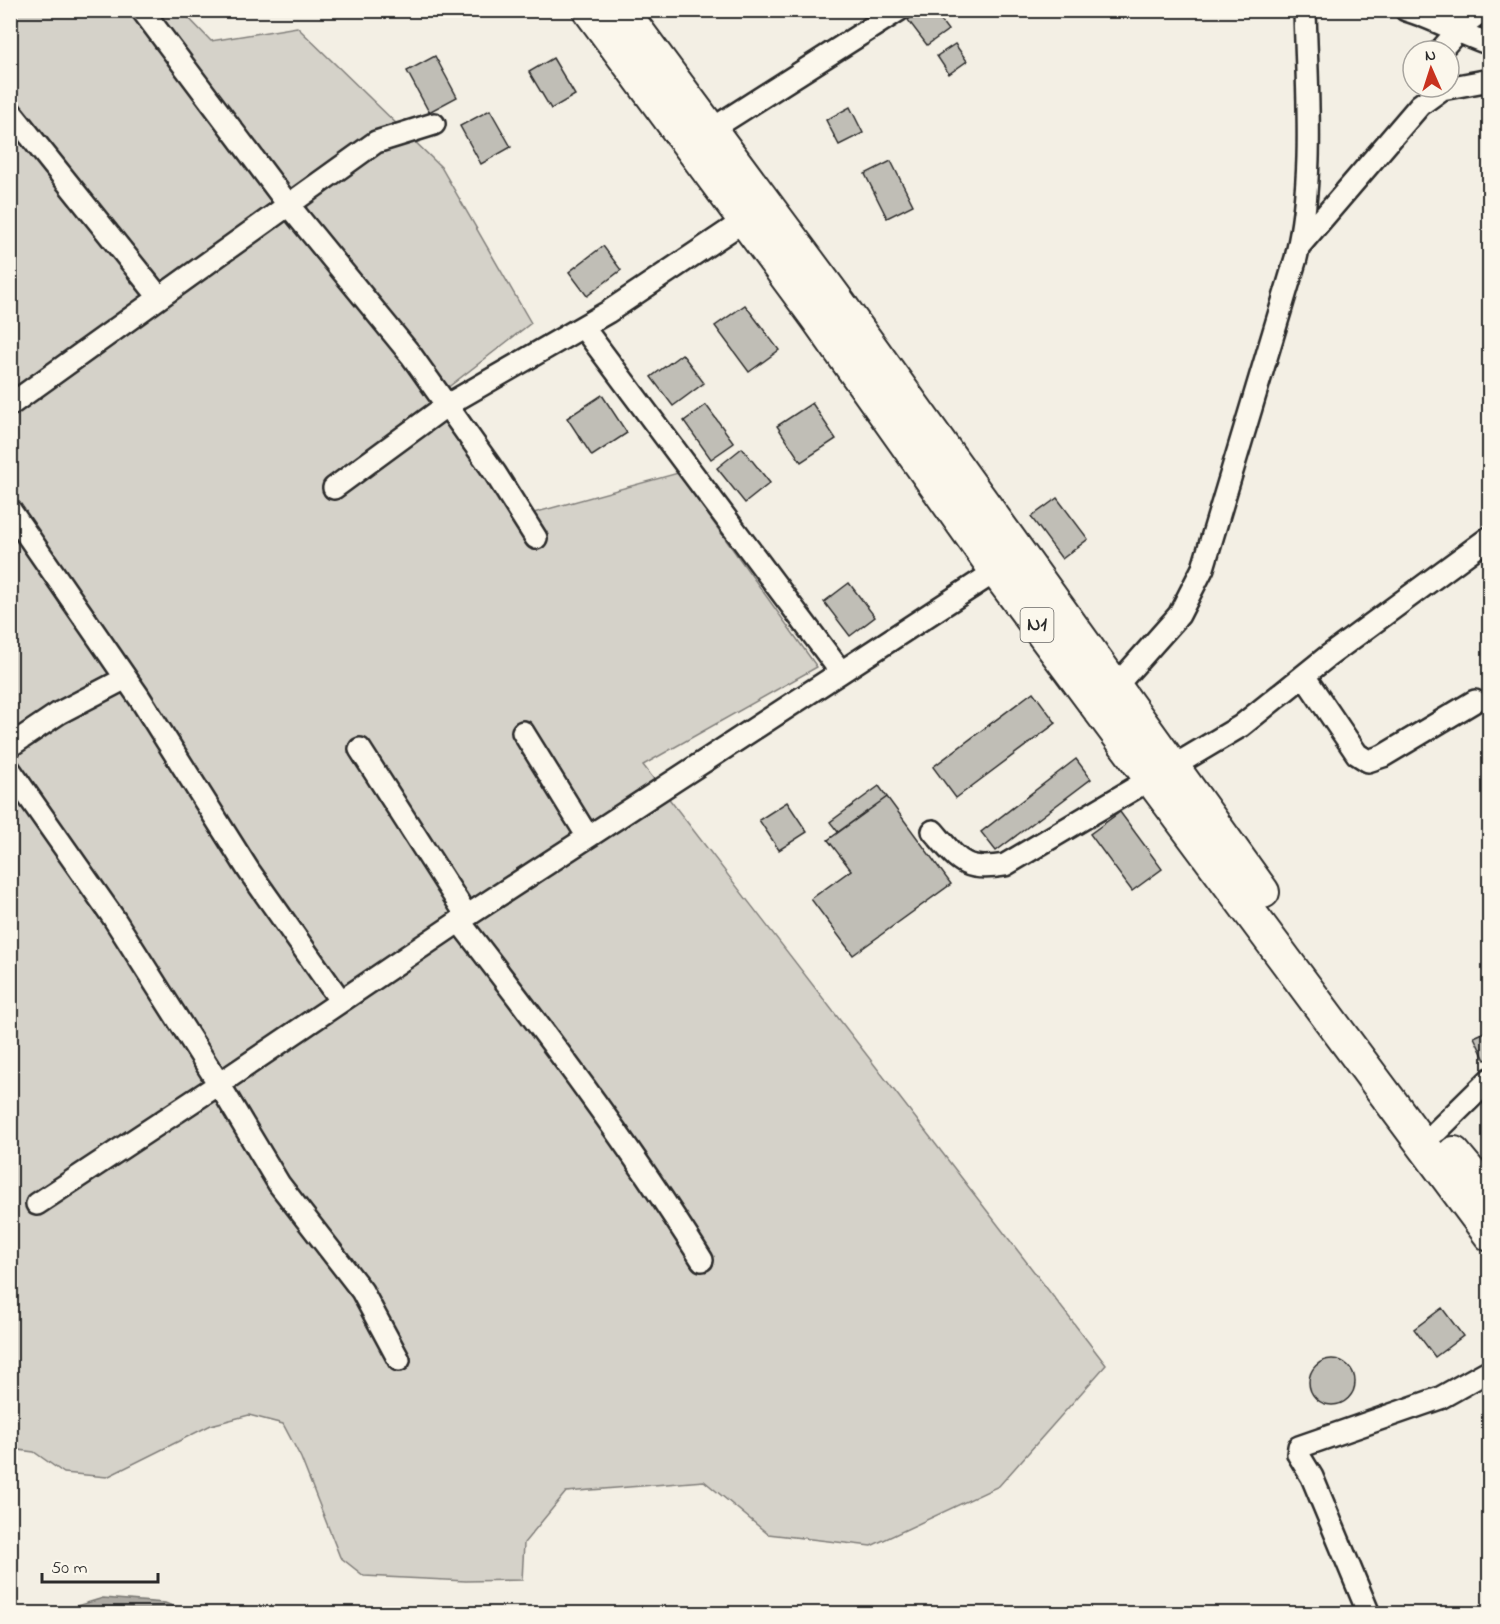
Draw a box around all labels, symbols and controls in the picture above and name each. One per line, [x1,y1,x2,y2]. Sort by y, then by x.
north arrow [1401,39,1461,99]
text: N [1424,44,1437,68]
road number: N1 [1020,608,1054,642]
scale bar [42,1546,158,1584]
text: 50 m [51,1556,88,1582]

